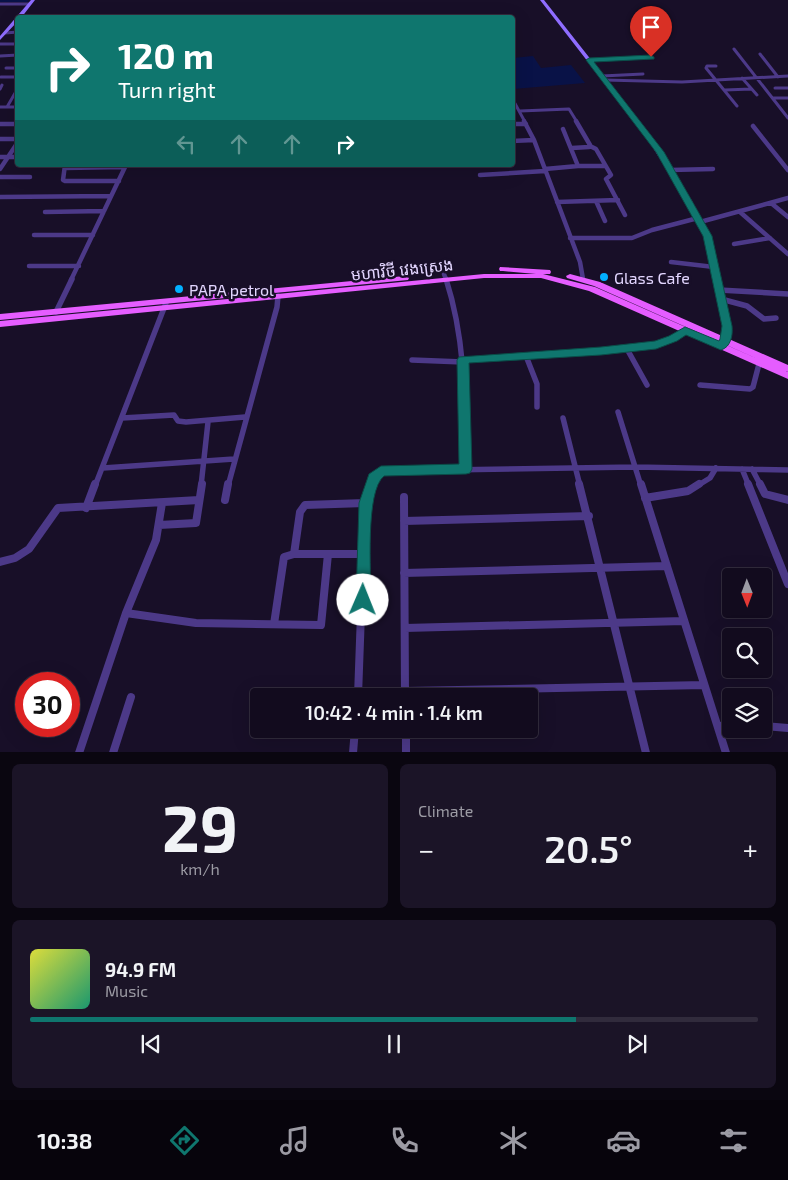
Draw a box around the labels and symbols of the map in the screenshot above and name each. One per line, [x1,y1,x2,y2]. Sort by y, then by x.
pin [630,6,672,57]
street label: មហាវិថី វេងស្រេង [350,254,454,285]
place label: Glass Cafe [614,268,690,287]
marker: Glass Cafe [598,271,610,283]
place label: PAPA petrol [189,280,274,299]
marker: PAPA petrol [173,283,185,295]
north arrow [722,568,772,618]
position arrow [336,573,388,625]
speed limit sign: 30 [15,672,80,737]

